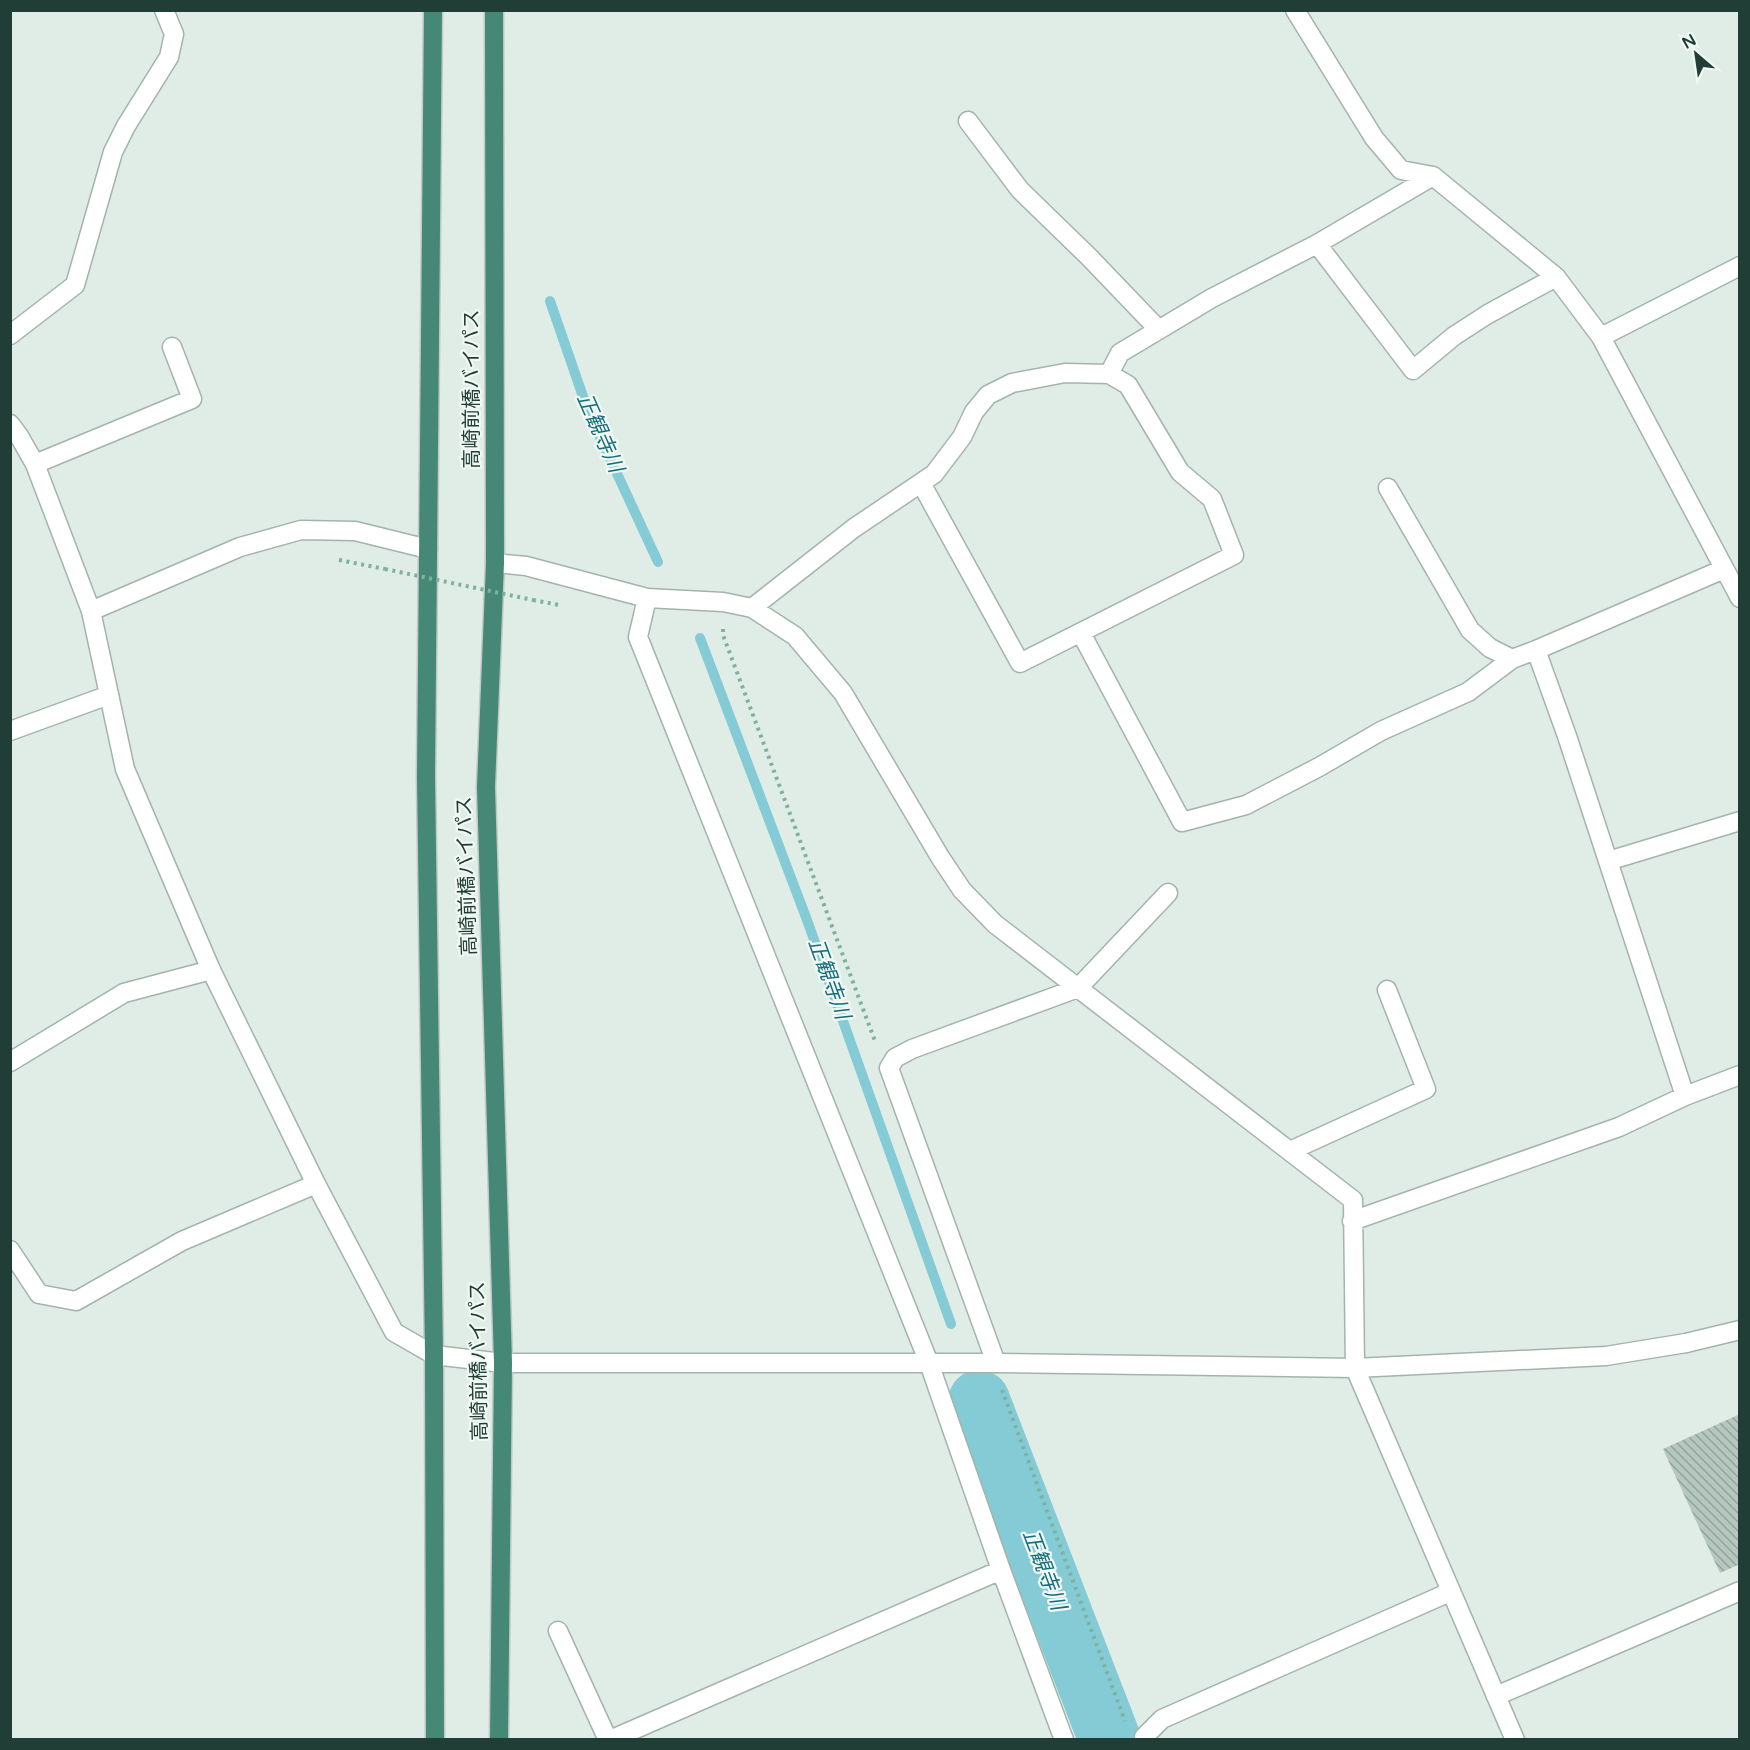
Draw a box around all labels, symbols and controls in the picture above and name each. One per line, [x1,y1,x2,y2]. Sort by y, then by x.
north arrow [1666,24,1726,84]
text: N [1679,30,1700,54]
street label: 高崎前橋バイパス [460,309,484,469]
water label: 正観寺川 [571,390,629,478]
street label: 高崎前橋バイパス [452,796,482,956]
water label: 正観寺川 [803,935,856,1025]
street label: 高崎前橋バイパス [466,1281,492,1441]
water label: 正観寺川 [1017,1526,1071,1616]

